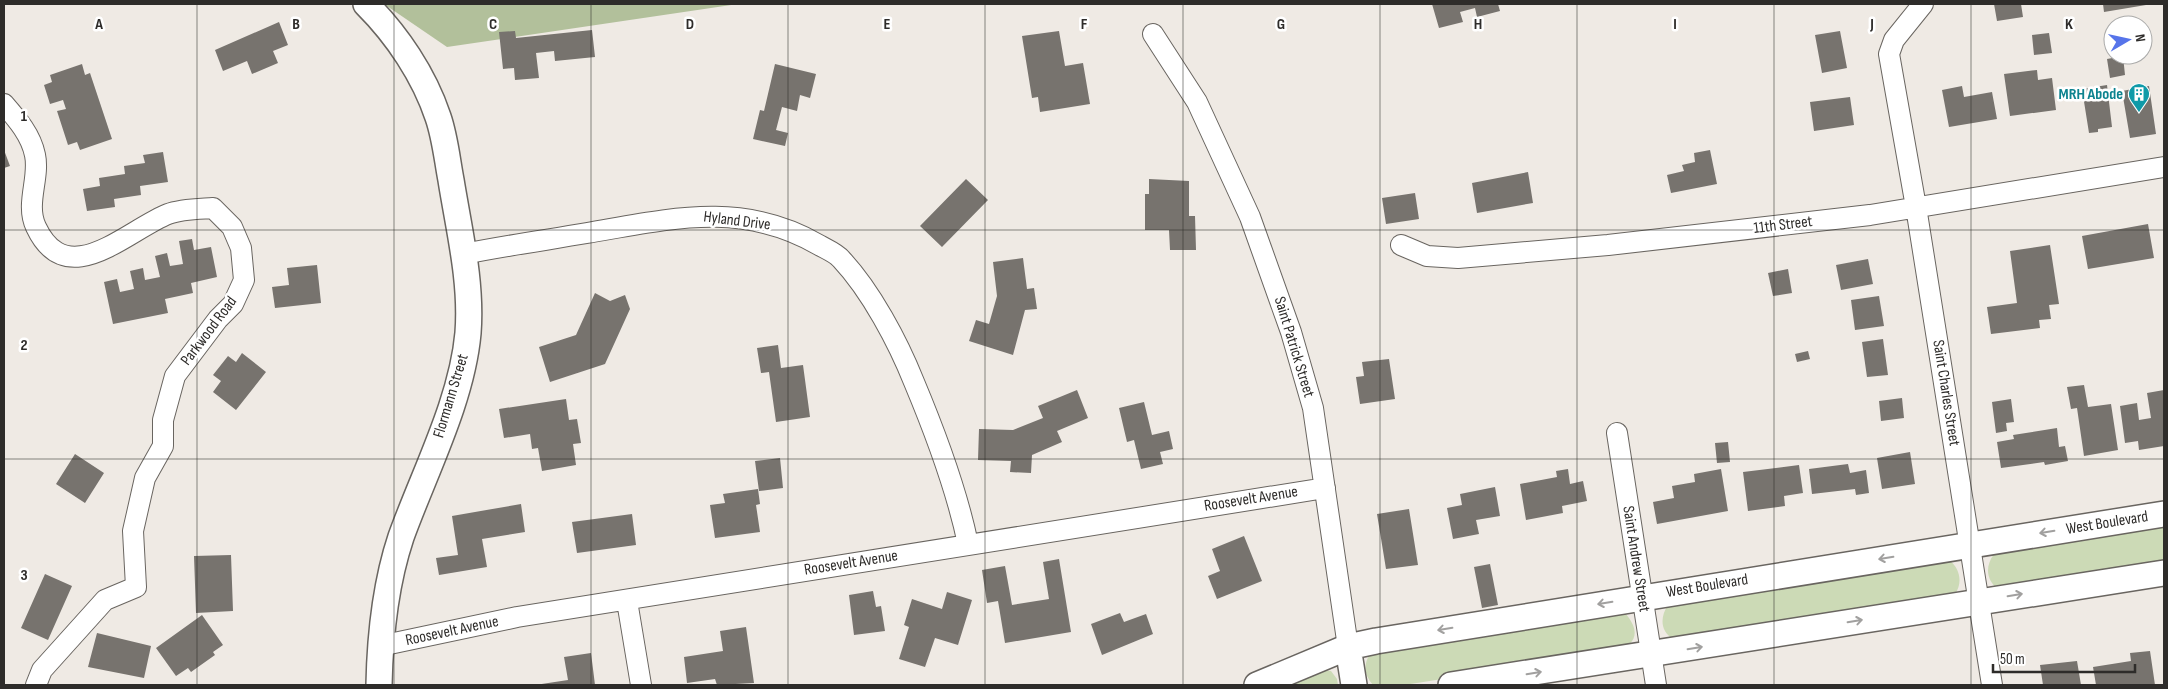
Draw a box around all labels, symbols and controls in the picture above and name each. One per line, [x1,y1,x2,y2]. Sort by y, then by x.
text: A [94,15,103,34]
text: B [292,15,300,34]
text: C [489,15,497,34]
text: D [686,15,694,34]
text: E [884,15,891,34]
text: F [1081,15,1088,34]
text: G [1277,15,1285,34]
text: H [1474,15,1482,34]
text: I [1673,15,1677,34]
text: J [1869,15,1874,34]
text: K [2065,15,2073,34]
north arrow [2103,15,2153,65]
text: N [2131,33,2149,43]
building icon: MRH Abode [2127,82,2151,113]
place label: MRH Abode [2059,85,2123,104]
text: 1 [21,107,28,126]
street label: Hyland Drive [702,207,772,235]
street label: 11th Street [1753,212,1814,238]
street label: Parkwood Road [177,293,241,369]
street label: Saint Patrick Street [1270,294,1318,400]
text: 2 [20,336,28,355]
street label: Saint Charles Street [1928,339,1964,448]
street label: Flormann Street [429,352,473,440]
street label: Roosevelt Avenue [1203,482,1299,516]
street label: Saint Andrew Street [1618,505,1654,613]
street label: West Boulevard [2065,507,2149,539]
one-way arrow [2039,528,2055,538]
street label: Roosevelt Avenue [803,546,899,580]
one-way arrow [1879,553,1895,563]
text: 3 [20,566,28,585]
street label: West Boulevard [1665,570,1749,602]
one-way arrow [2007,590,2023,600]
one-way arrow [1597,598,1613,608]
street label: Roosevelt Avenue [404,612,500,650]
one-way arrow [1847,616,1863,626]
one-way arrow [1437,625,1453,635]
one-way arrow [1686,642,1702,652]
scale bar [1993,642,2136,674]
text: 50 m [2000,650,2025,669]
one-way arrow [1526,667,1542,677]

